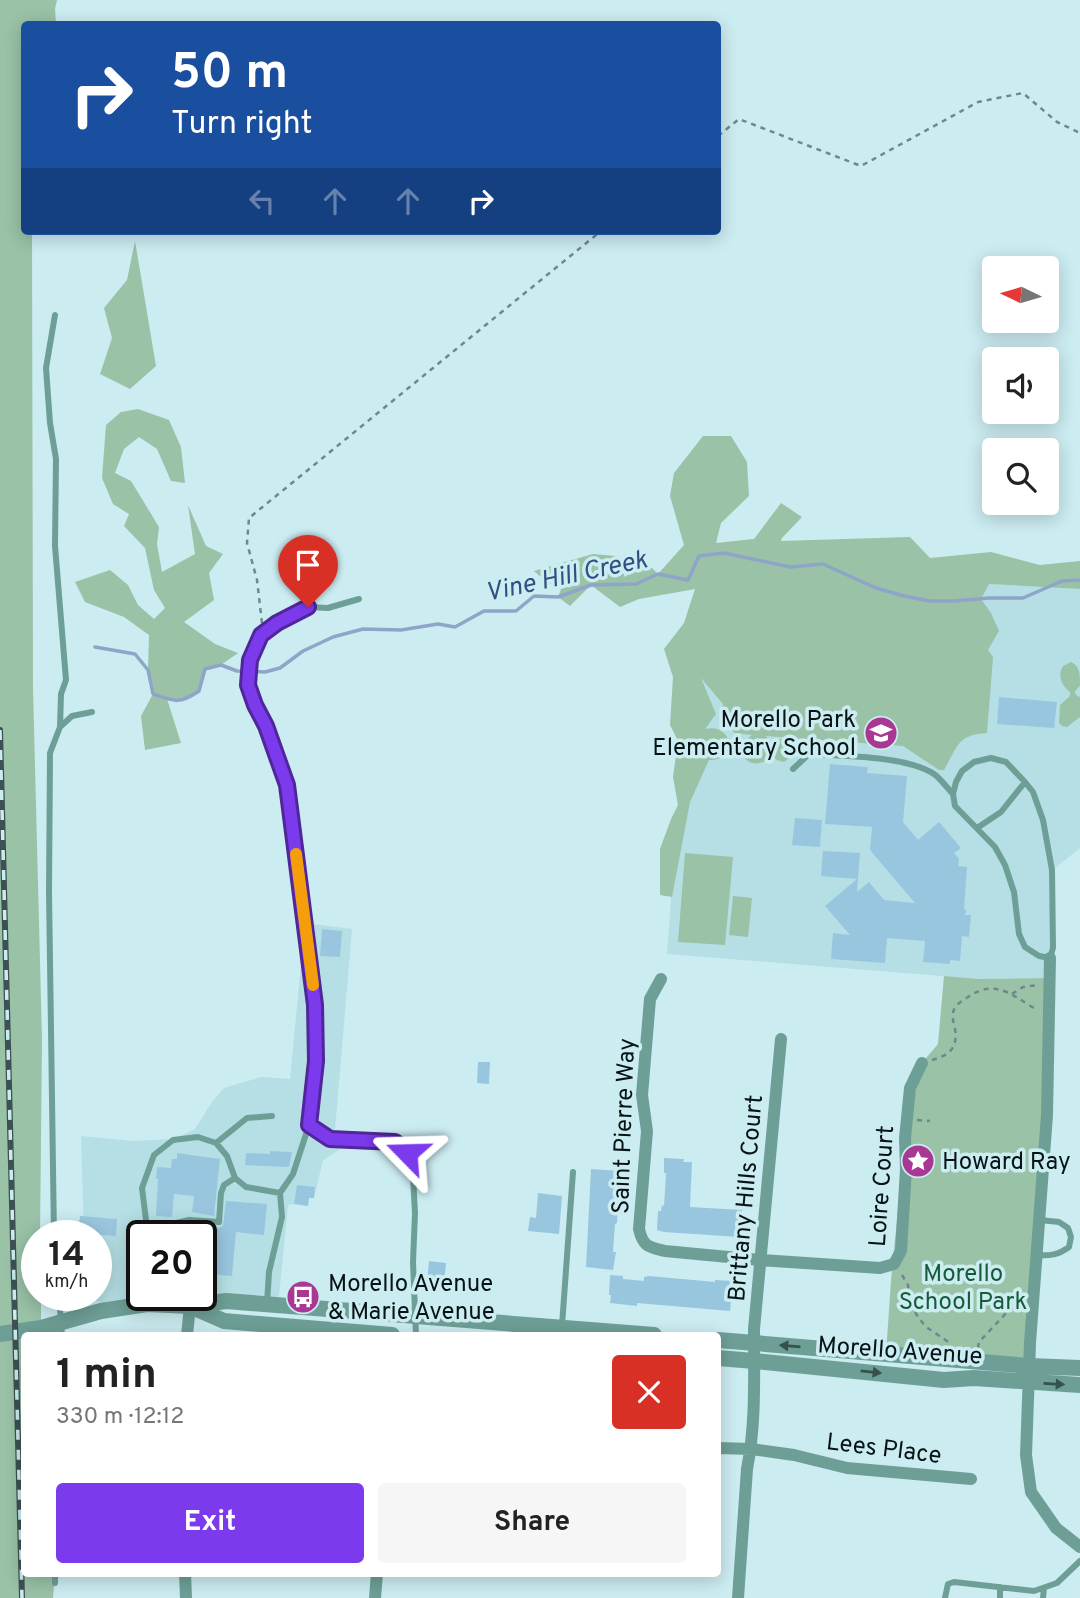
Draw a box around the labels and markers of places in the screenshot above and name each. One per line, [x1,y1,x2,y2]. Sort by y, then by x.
pin [278,535,338,607]
place label: Morello Park Elementary School [652,706,856,764]
school or university icon: Morello Park Elementary School [862,714,900,752]
place icon: Howard Ray [899,1142,937,1180]
place label: Howard Ray [942,1148,1071,1178]
place label: Morello Avenue & Marie Avenue [328,1270,495,1328]
bus stop icon: Morello Avenue & Marie Avenue [284,1278,322,1316]

